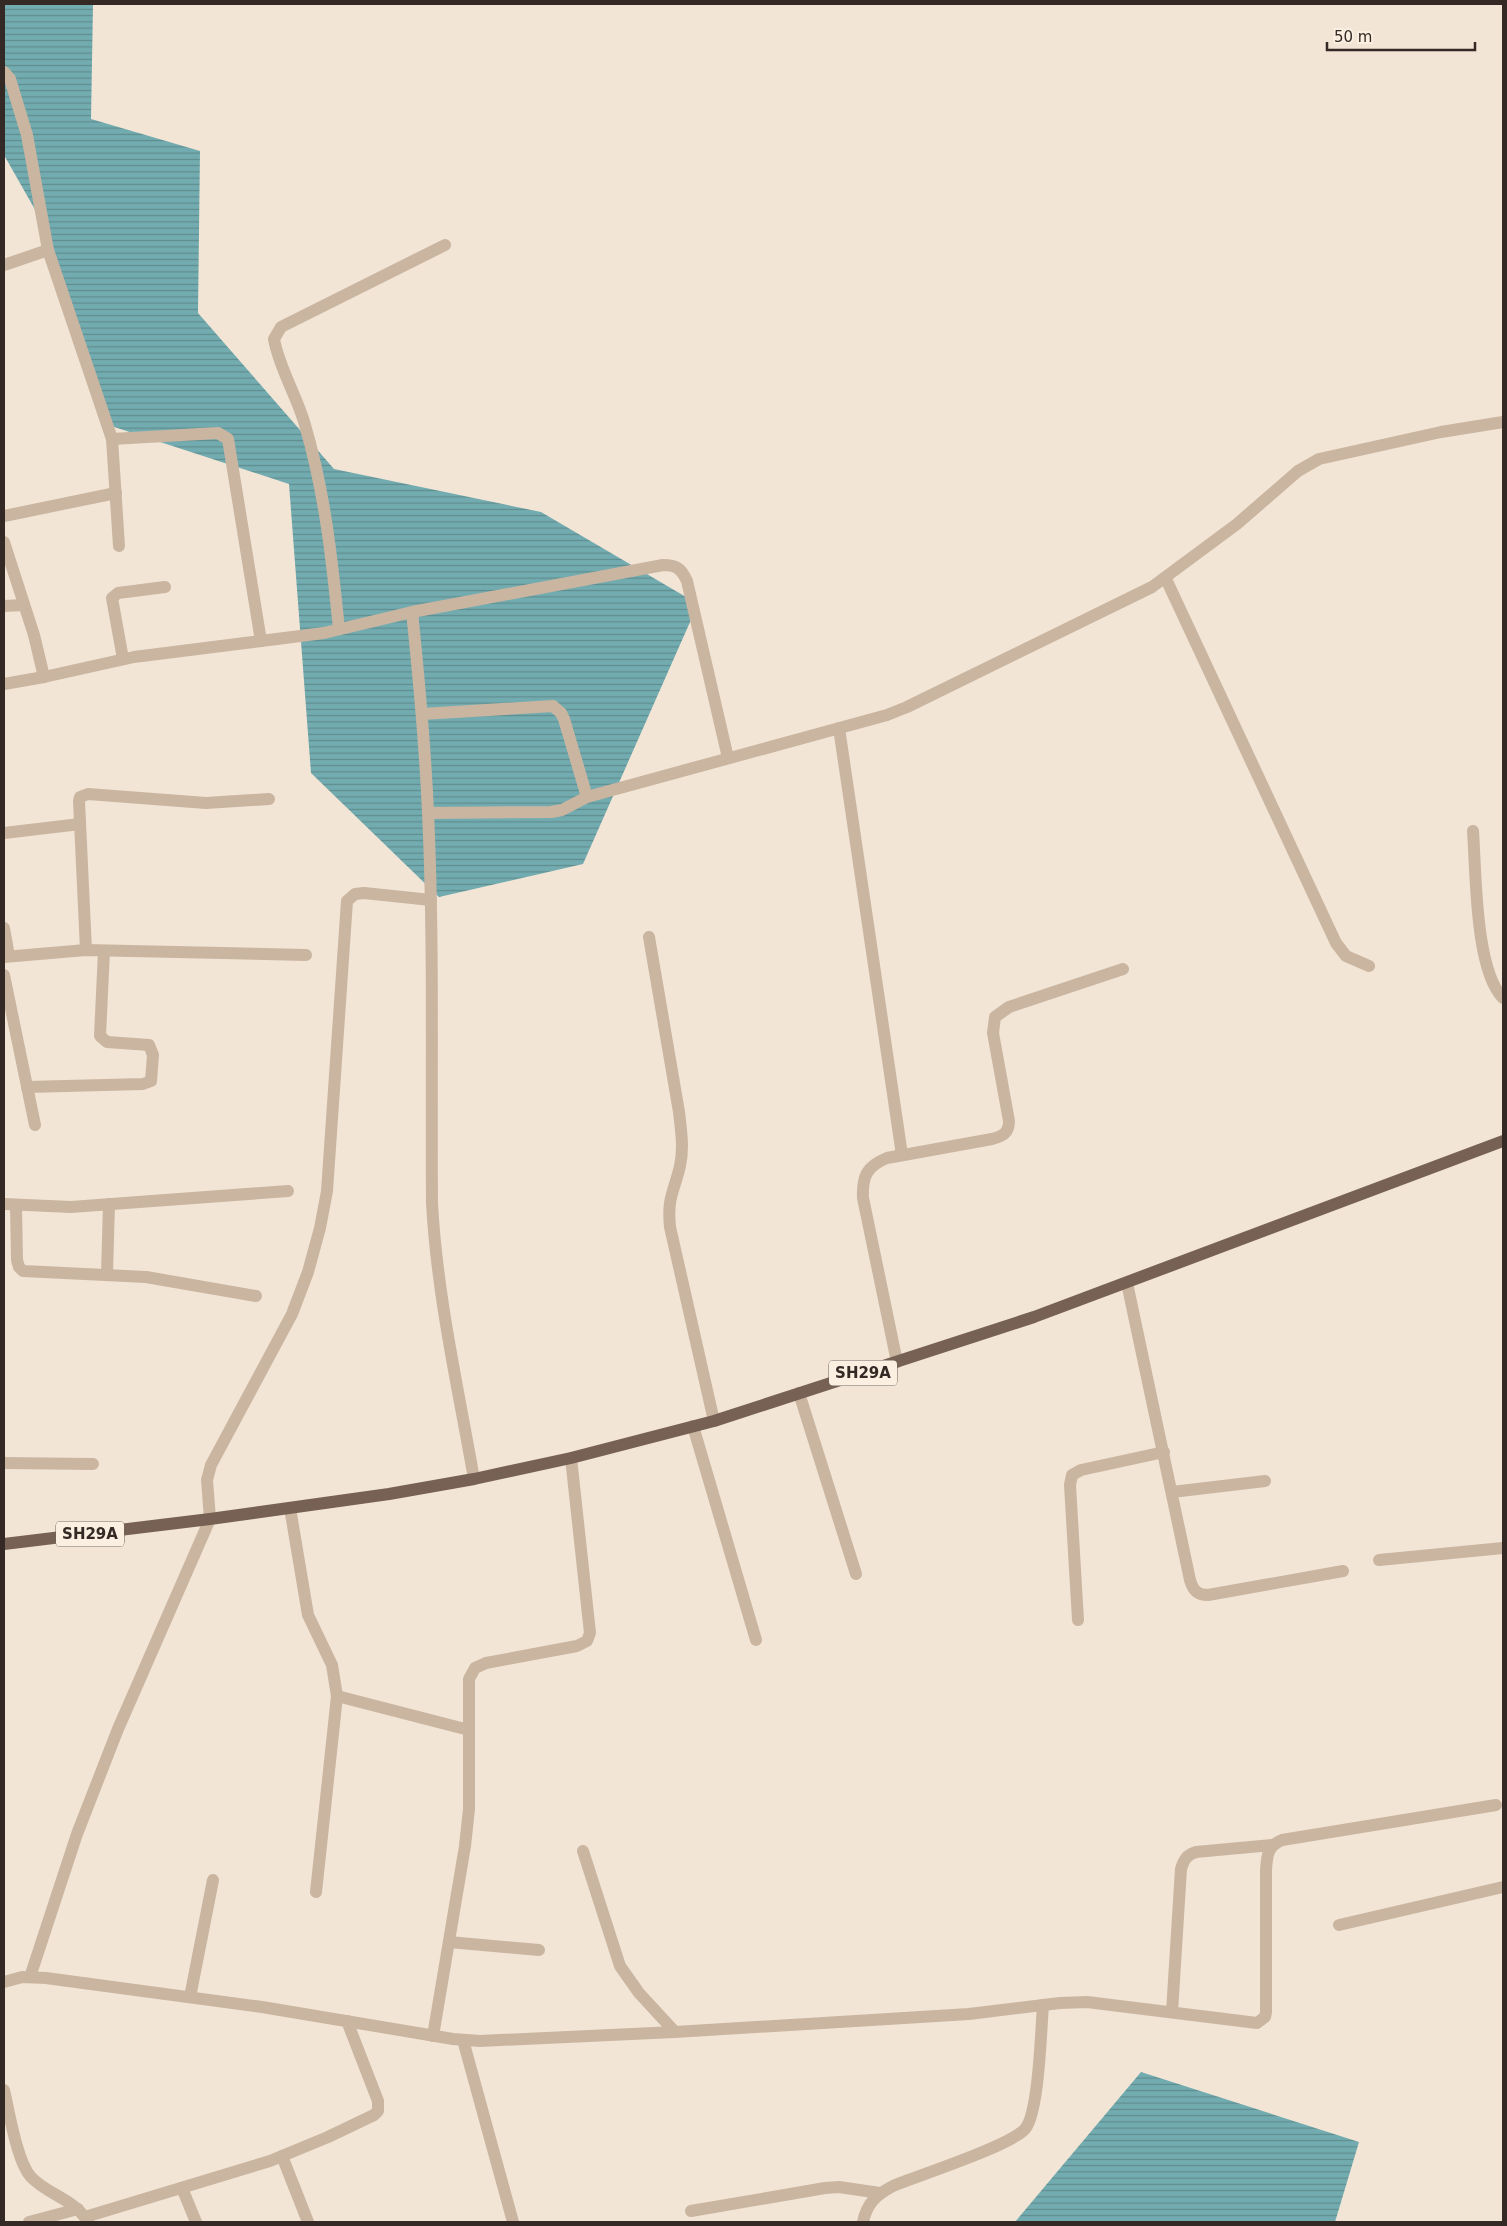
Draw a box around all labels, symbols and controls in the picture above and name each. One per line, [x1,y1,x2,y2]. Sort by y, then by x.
scale bar [1327,20,1474,52]
text: 50 m [1334,28,1372,46]
road number: SH29A [829,1360,897,1386]
road number: SH29A [56,1522,124,1546]

